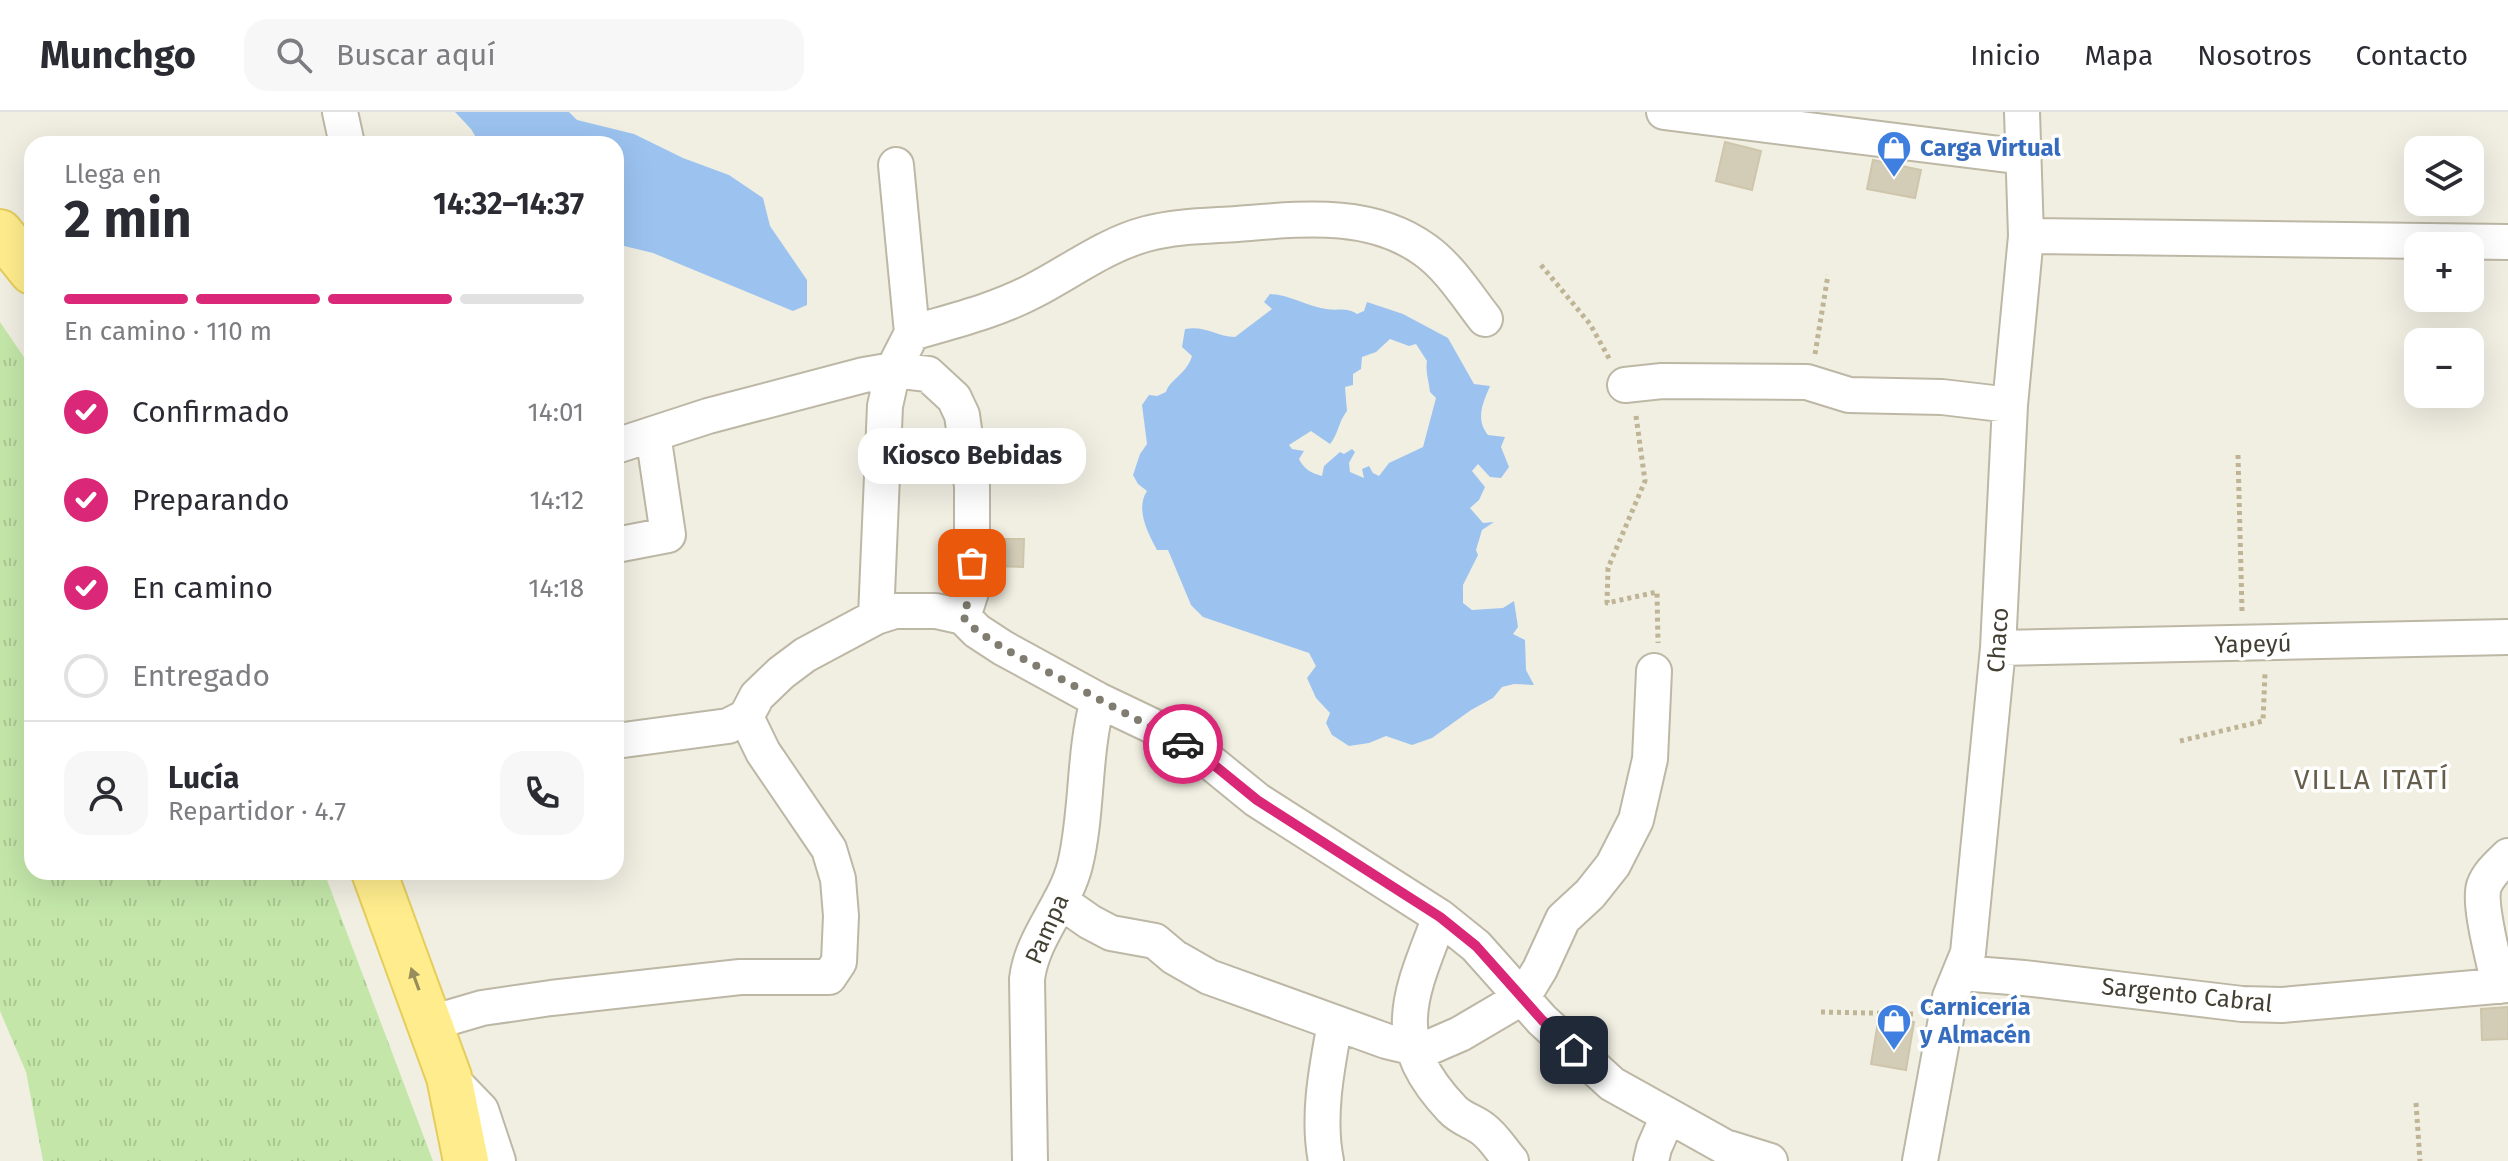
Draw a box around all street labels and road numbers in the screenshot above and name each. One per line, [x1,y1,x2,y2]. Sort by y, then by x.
street label: Chaco [1982,606,2014,674]
street label: Yapeyú [2214,629,2292,659]
street label: Pampa [1019,890,1075,968]
street label: Sargento Cabral [2100,972,2274,1018]

